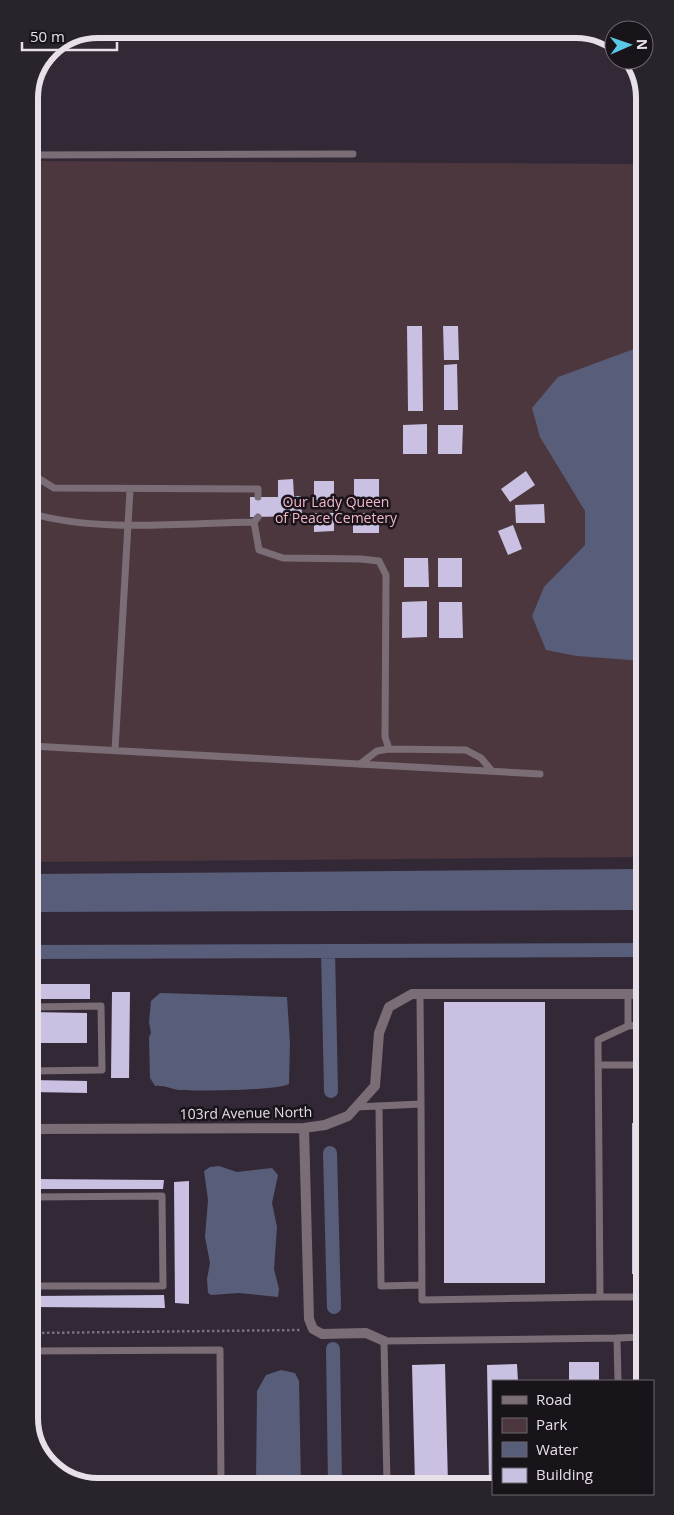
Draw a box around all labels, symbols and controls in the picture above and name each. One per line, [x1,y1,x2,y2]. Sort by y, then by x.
scale bar [22,20,118,52]
north arrow [604,20,654,70]
text: 50 m [30,26,65,46]
text: N [633,39,652,51]
park label: Our Lady Queen of Peace Cemetery [275,492,398,527]
street label: 103rd Avenue North [180,1102,312,1123]
legend [492,1380,654,1495]
text: Road [536,1389,572,1409]
text: Park [536,1414,567,1434]
text: Water [536,1439,578,1459]
text: Building [536,1464,593,1484]

